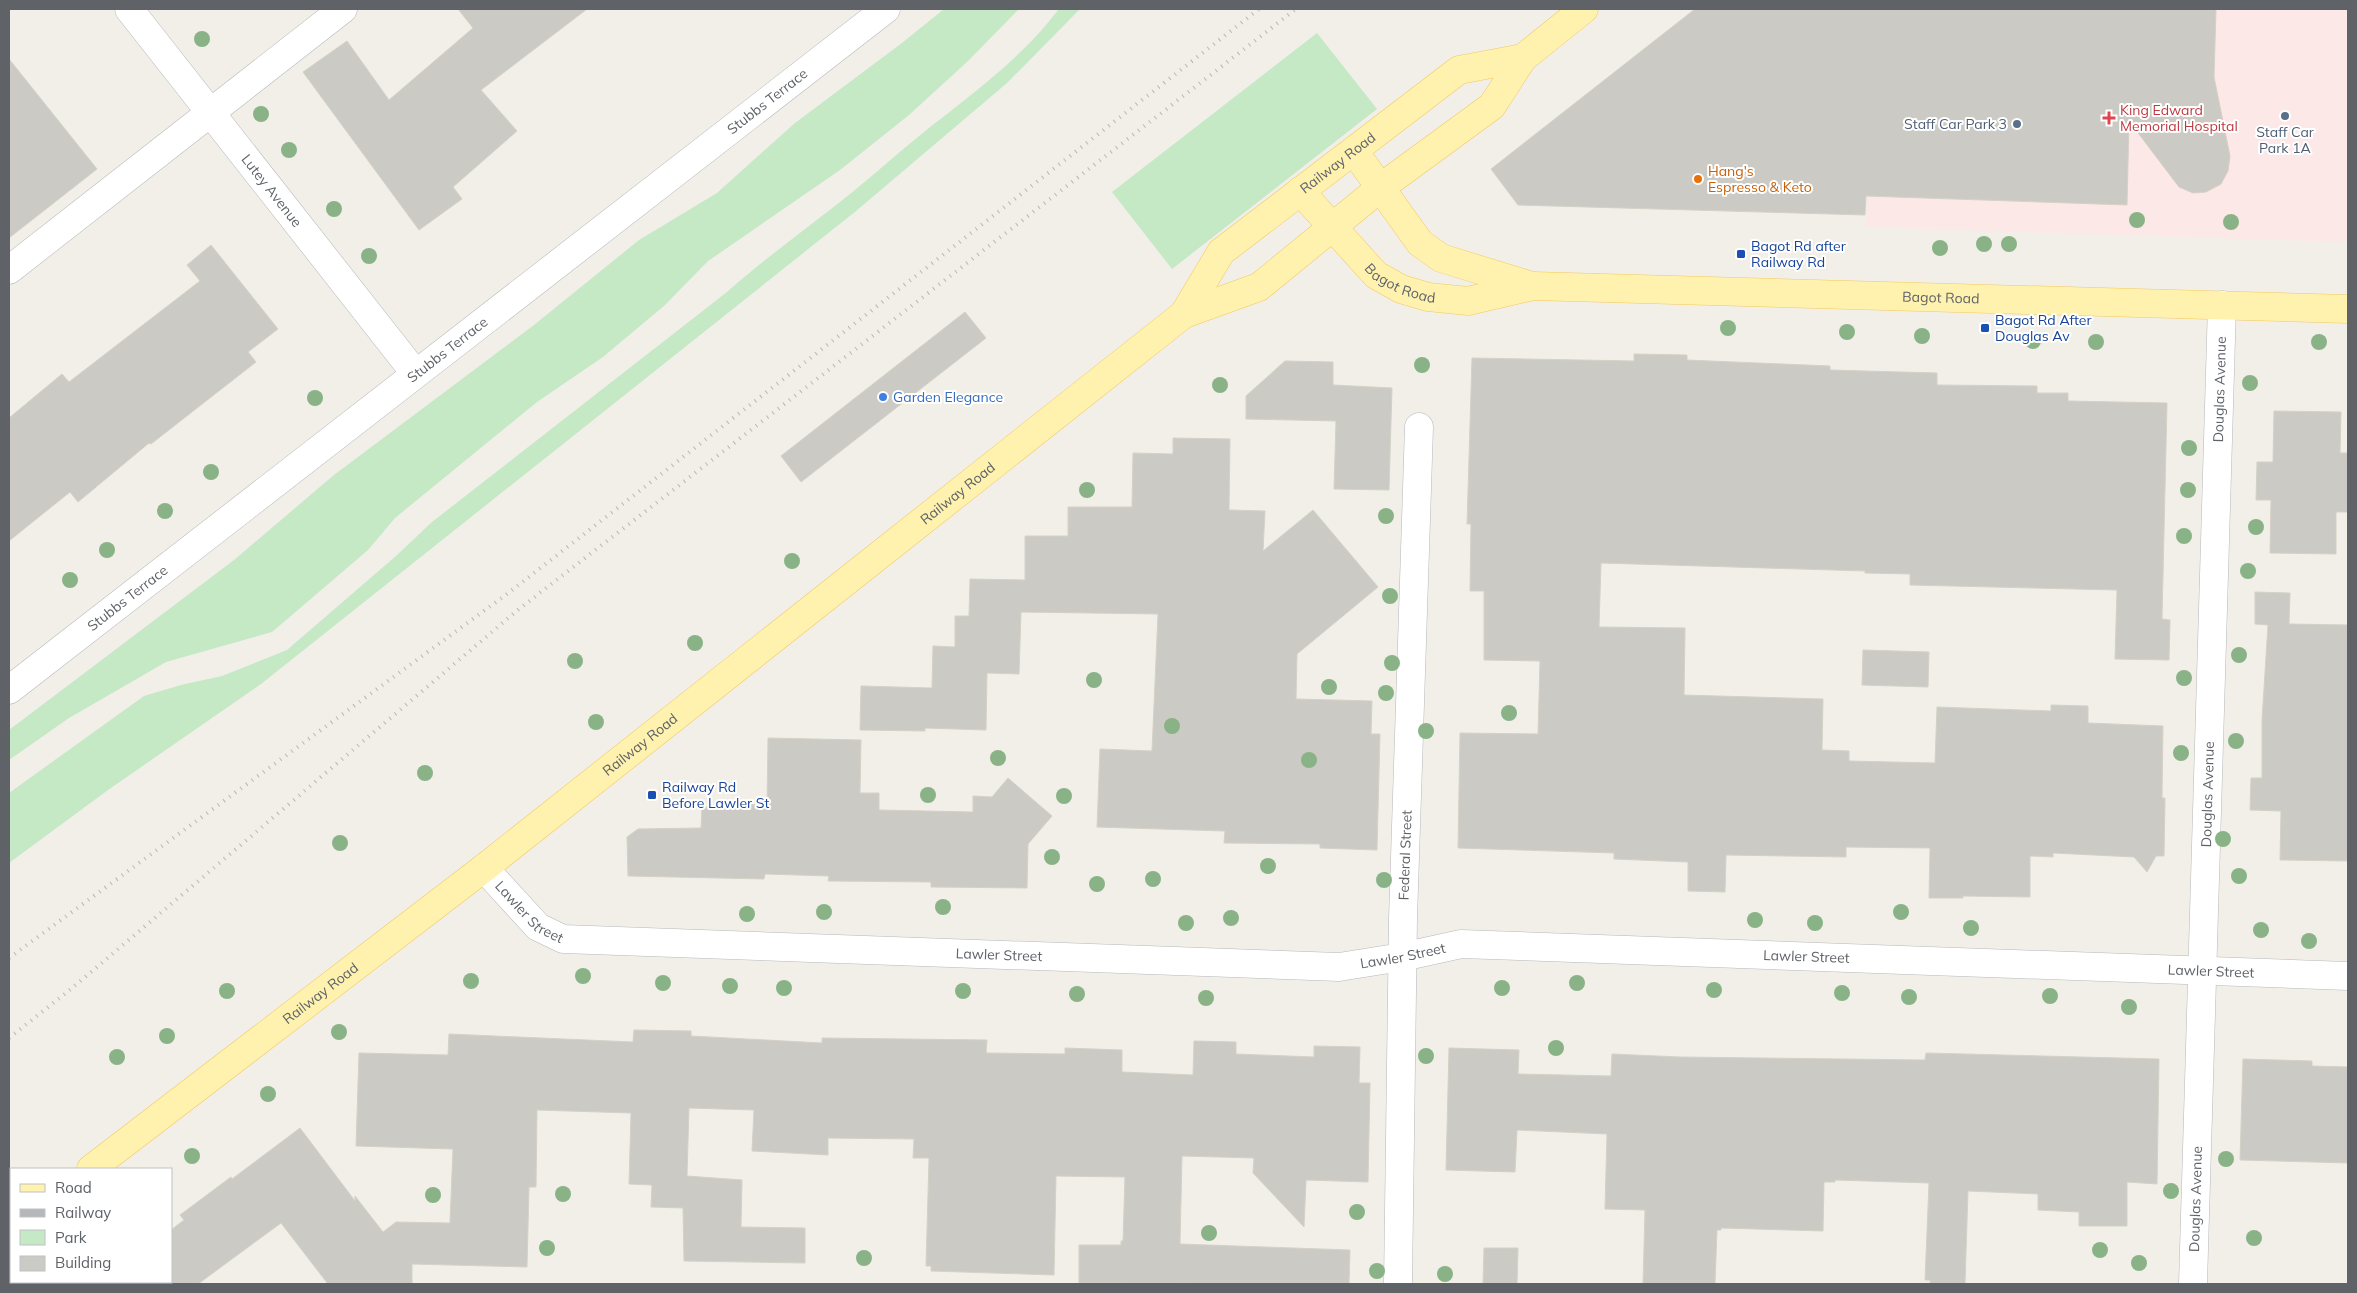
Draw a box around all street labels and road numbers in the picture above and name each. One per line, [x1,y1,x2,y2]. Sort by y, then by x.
street label: Stubbs Terrace [723,64,811,138]
street label: Railway Road [1296,128,1379,197]
street label: Lutey Avenue [237,151,306,231]
street label: Bagot Road [1361,259,1436,307]
street label: Bagot Road [1902,287,1980,308]
street label: Stubbs Terrace [404,313,491,386]
street label: Douglas Avenue [2209,336,2230,443]
street label: Railway Road [917,458,999,528]
street label: Stubbs Terrace [84,561,171,635]
street label: Railway Road [599,709,681,780]
street label: Douglas Avenue [2197,741,2218,848]
street label: Federal Street [1395,809,1416,901]
street label: Lawler Street [491,877,567,947]
street label: Lawler Street [1359,939,1447,973]
street label: Lawler Street [955,944,1043,965]
street label: Lawler Street [1763,946,1850,967]
street label: Railway Road [279,959,362,1028]
street label: Lawler Street [2167,961,2255,982]
street label: Douglas Avenue [2185,1146,2206,1252]

